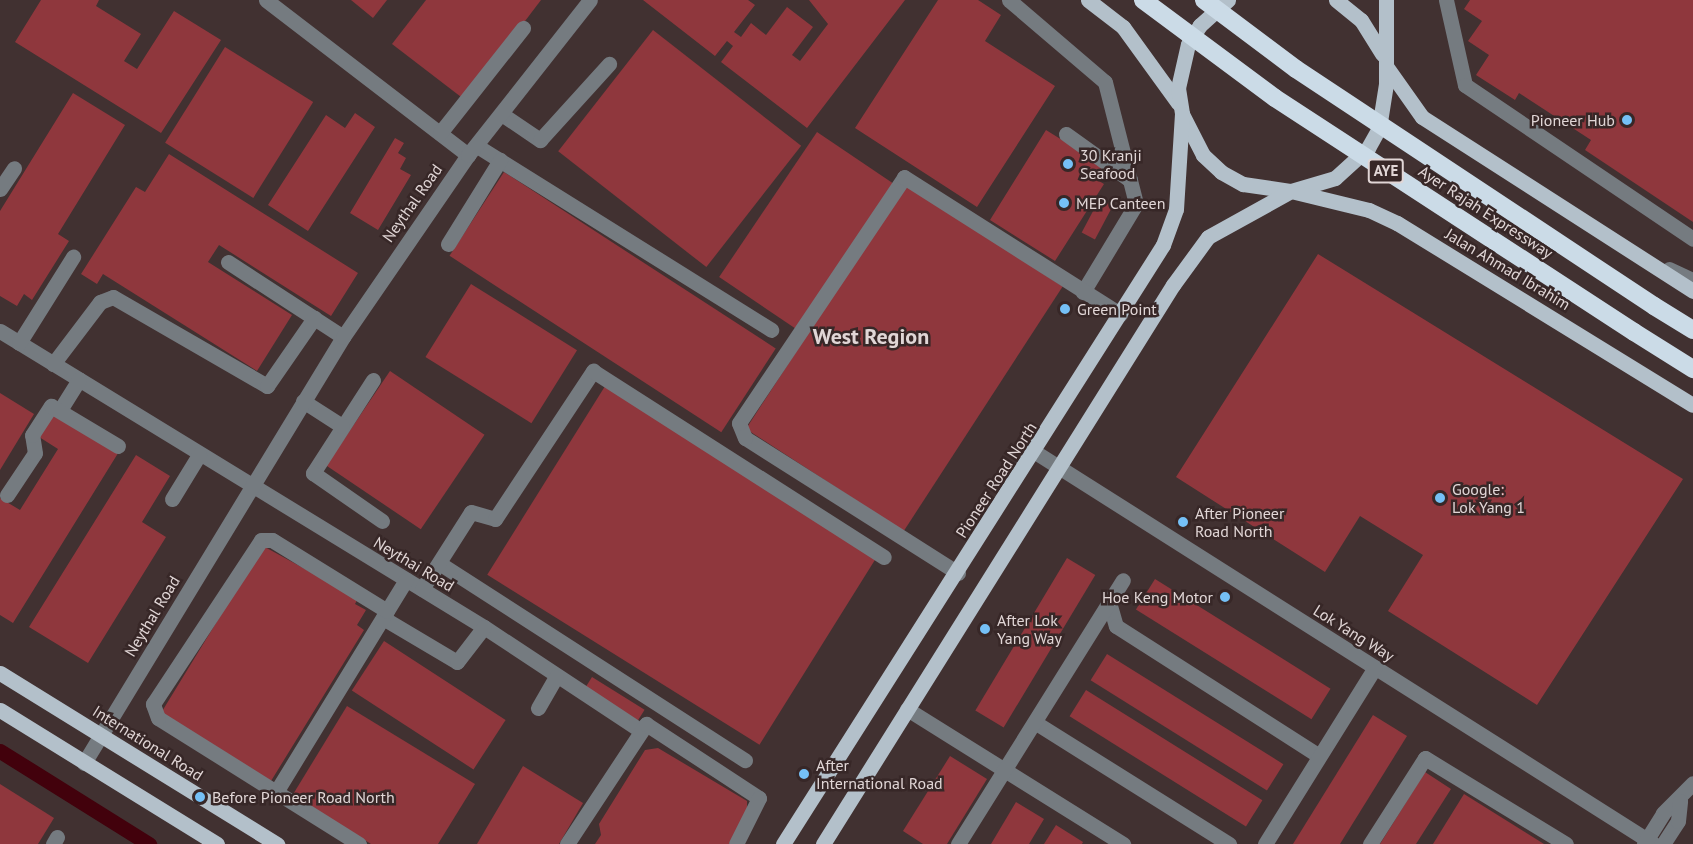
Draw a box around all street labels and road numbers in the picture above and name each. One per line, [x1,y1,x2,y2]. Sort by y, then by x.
road number: AYE [1366,159,1406,183]
street label: Neythal Road [378,160,446,246]
street label: Ayer Rajah Expressway [1415,161,1557,263]
street label: Jalan Ahmad Ibrahim [1442,224,1574,314]
street label: Pioneer Road North [951,419,1041,541]
street label: Neythai Road [370,532,458,596]
street label: Neythal Road [120,572,184,660]
street label: Lok Yang Way [1309,600,1399,666]
street label: International Road [89,701,207,785]

